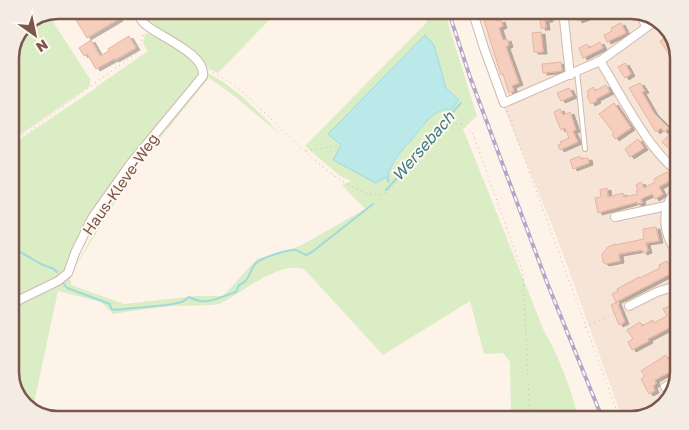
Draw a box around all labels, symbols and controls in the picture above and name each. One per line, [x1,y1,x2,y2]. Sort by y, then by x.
north arrow [10,10,60,60]
text: N [33,36,51,56]
water label: Wersebach [387,106,459,185]
street label: Haus-Kleve-Weg [78,130,162,238]

